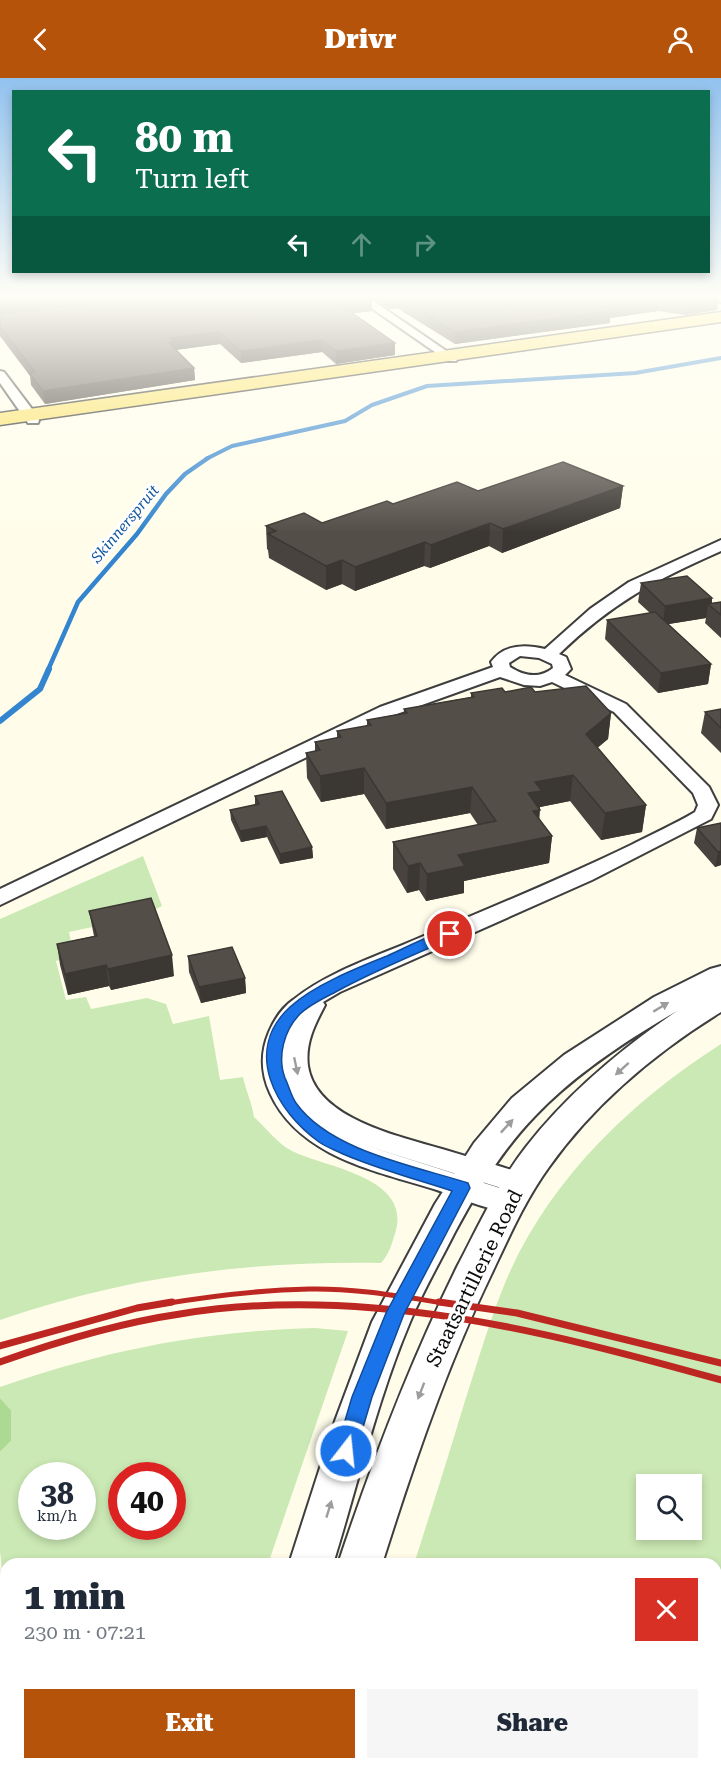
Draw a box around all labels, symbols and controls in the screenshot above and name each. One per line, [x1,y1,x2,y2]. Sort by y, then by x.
icon: back [24,23,57,56]
text: Drivr [324,23,397,55]
icon: person [664,23,697,56]
text: 80 m [135,113,233,162]
icon: left [36,114,114,192]
text: Turn left [135,163,249,195]
icon: left [282,228,315,261]
icon: ahead [345,228,378,261]
icon: right [408,228,441,261]
water label: Skinnerspruit [87,481,163,567]
pin [424,908,475,959]
icon: arrive [433,917,466,950]
one-way arrow [653,1002,669,1013]
one-way arrow [292,1057,301,1076]
one-way arrow [615,1062,630,1076]
one-way arrow [500,1118,514,1133]
street label: Staatsartillerie Road [421,1185,527,1371]
one-way arrow [416,1382,425,1400]
position arrow [314,1419,378,1483]
speed limit sign: 40 [108,1462,186,1540]
map controls [636,1474,702,1540]
button: search [636,1474,702,1540]
text: 38 [40,1476,74,1511]
one-way arrow [325,1500,334,1518]
text: km/h [37,1507,77,1525]
text: 1 min [24,1576,125,1618]
button: close [635,1578,698,1641]
text: 230 m · 07:21 [24,1620,146,1644]
button: Exit [24,1689,355,1758]
button: Share [367,1689,698,1758]

